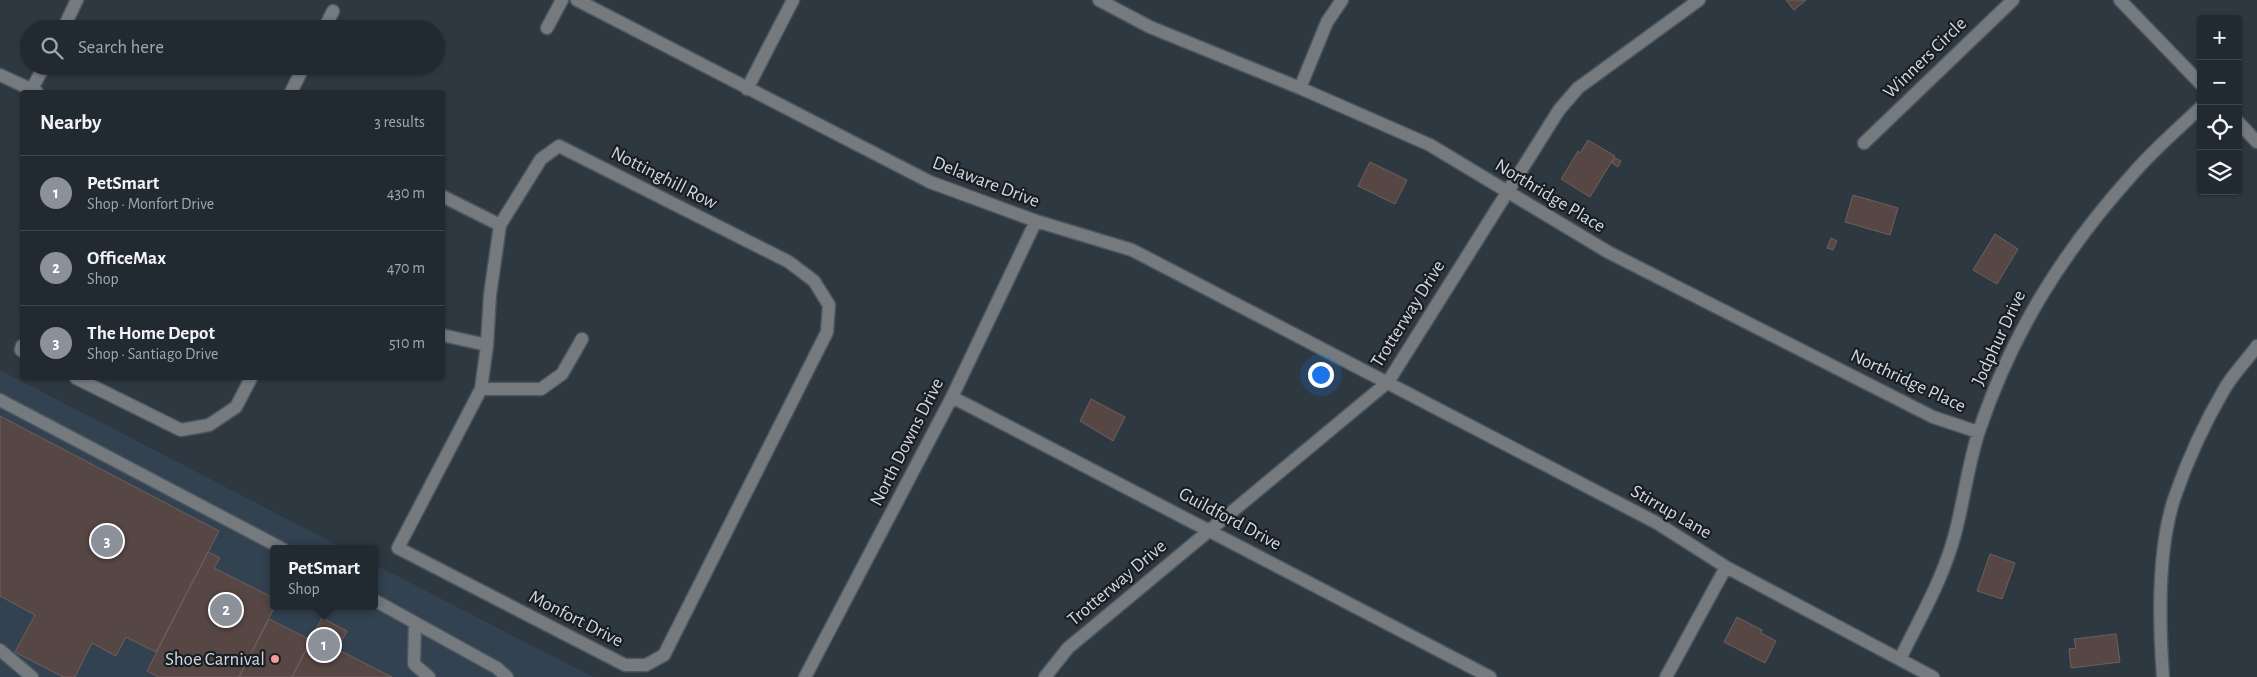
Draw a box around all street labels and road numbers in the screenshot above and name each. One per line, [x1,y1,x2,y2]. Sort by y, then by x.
street label: Winners Circle [1880,14,1970,102]
street label: Nottinghill Row [608,143,720,213]
street label: Delaware Drive [930,153,1042,211]
street label: Northridge Place [1492,156,1608,236]
street label: Trotterway Drive [1368,257,1448,371]
street label: Jodphur Drive [1969,288,2029,388]
street label: Northridge Place [1847,346,1969,416]
street label: North Downs Drive [867,375,947,509]
street label: Stirrup Lane [1628,481,1714,543]
street label: Guildford Drive [1176,484,1284,554]
street label: Trotterway Drive [1064,536,1170,630]
street label: Monfort Drive [526,587,626,651]

